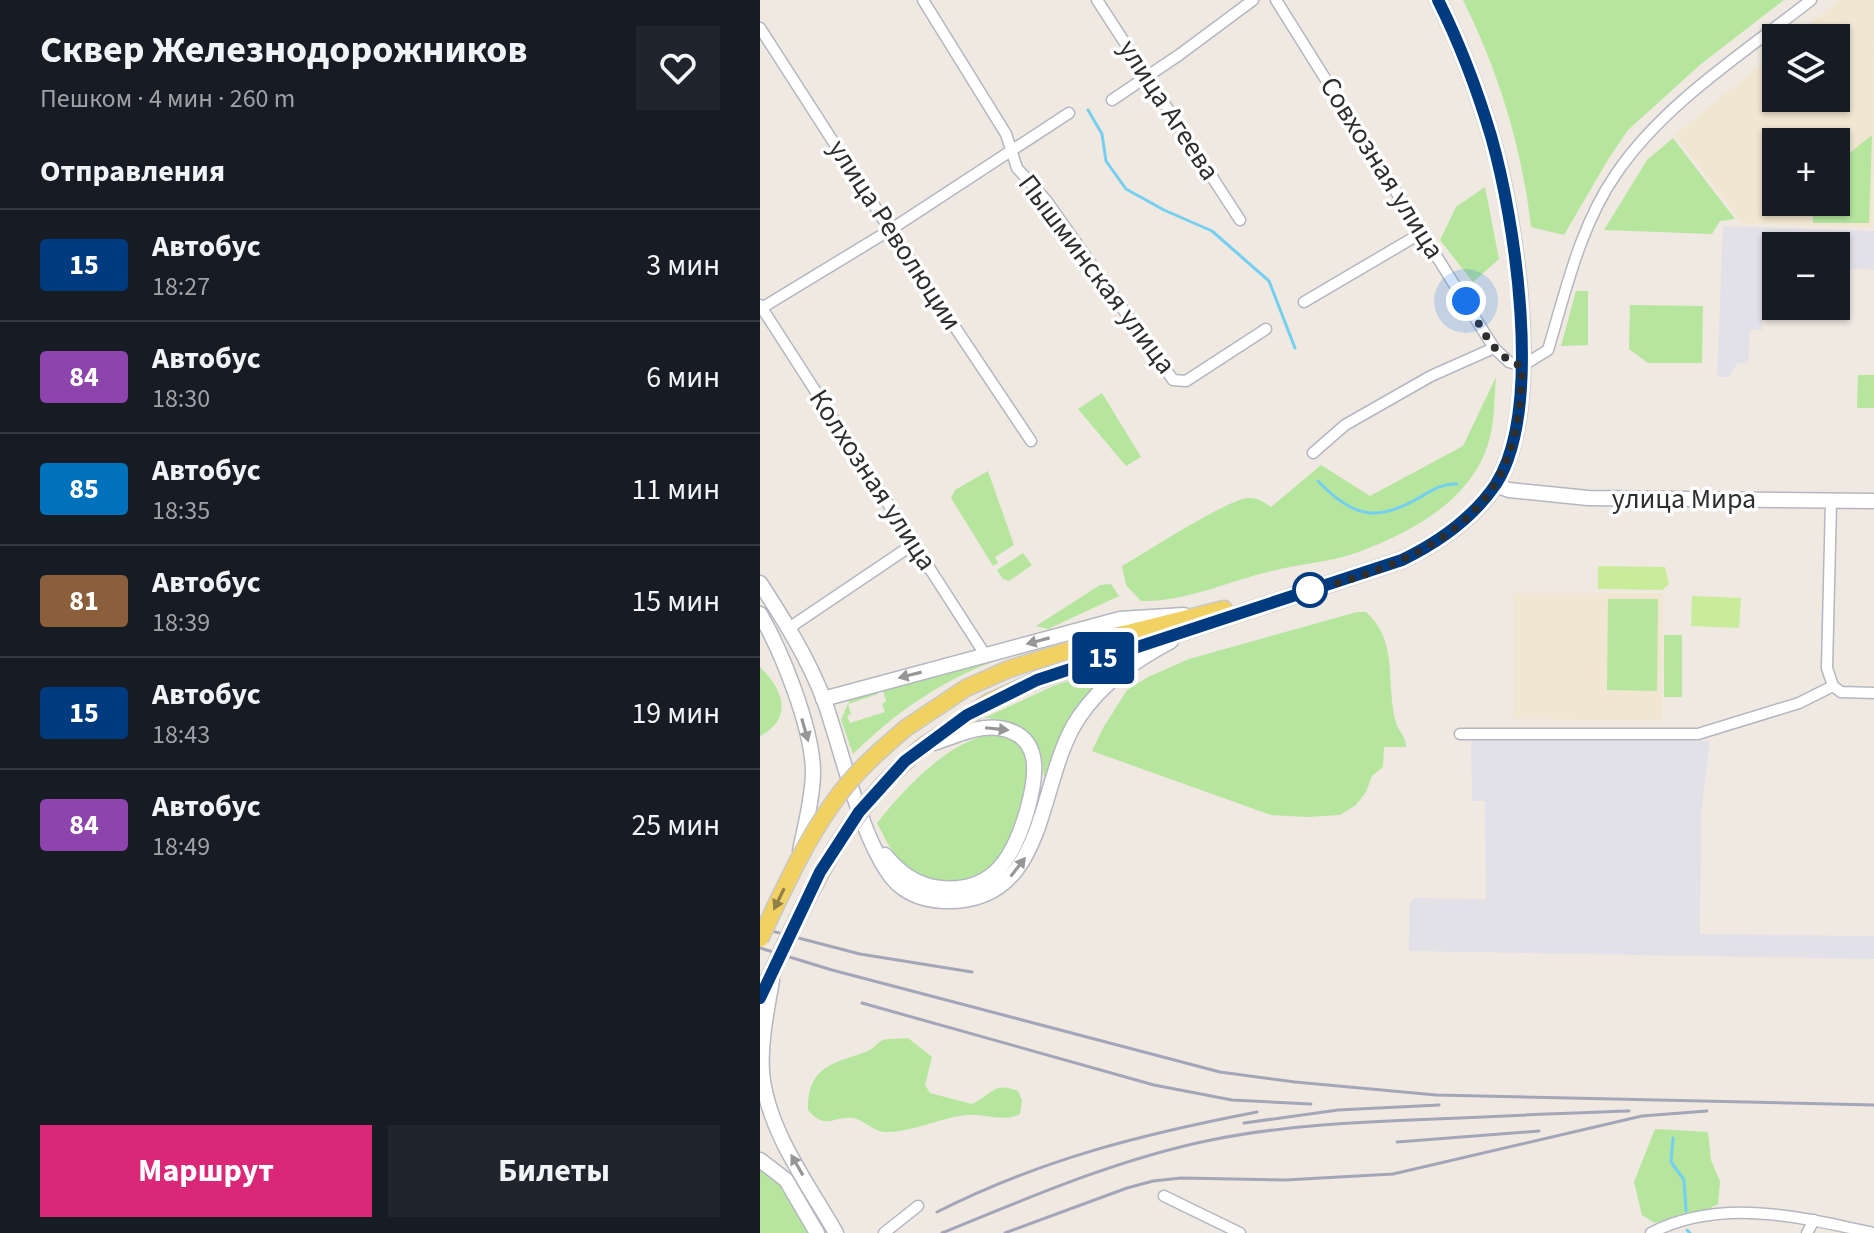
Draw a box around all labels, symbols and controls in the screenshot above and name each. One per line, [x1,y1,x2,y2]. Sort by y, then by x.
text: Сквер Железнодорожников [40,23,528,77]
map controls [1762,24,1850,320]
button: layers [1762,24,1850,112]
button: heart [636,26,720,110]
street label: улица Агеева [1108,32,1230,188]
street label: Совхозная улица [1310,69,1454,267]
text: Пешком · 4 мин · 260 m [40,80,295,117]
button: + [1762,128,1850,216]
street label: улица Революции [818,132,972,338]
text: Отправления [40,150,225,193]
street label: Пышминская улица [1008,166,1186,382]
text: Автобус [152,225,261,268]
button: − [1762,232,1850,320]
text: 3 мин [646,244,720,287]
text: 15 [69,245,99,285]
text: 18:27 [152,268,210,305]
your location [1446,281,1486,321]
text: Автобус [152,337,261,380]
text: 6 мин [646,356,720,399]
text: 84 [69,357,99,397]
text: 18:30 [152,380,210,417]
street label: Колхозная улица [799,382,947,578]
text: Автобус [152,449,261,492]
text: 11 мин [631,468,720,511]
text: 85 [69,469,99,509]
street label: улица Мира [1612,479,1756,519]
text: 18:35 [152,492,210,529]
text: Автобус [152,561,261,604]
unlabelled marker [1293,573,1327,607]
text: 15 мин [631,580,720,623]
text: 81 [69,581,99,621]
text: 18:39 [152,604,210,641]
line badge: 15 [1067,632,1139,684]
one-way arrow [1026,636,1051,648]
text: 15 [1088,638,1118,678]
one-way arrow [898,669,923,681]
text: Автобус [152,673,261,716]
text: 19 мин [631,692,720,735]
text: 15 [69,693,99,733]
text: 18:43 [152,716,210,753]
one-way arrow [799,718,812,742]
one-way arrow [984,723,1009,736]
text: Автобус [152,785,261,828]
text: 25 мин [631,804,720,847]
text: 84 [69,805,99,845]
text: 18:49 [152,828,210,865]
one-way arrow [1010,857,1026,877]
one-way arrow [773,888,786,911]
button: Маршрут [40,1125,372,1217]
button: Билеты [388,1125,720,1217]
one-way arrow [790,1154,804,1176]

